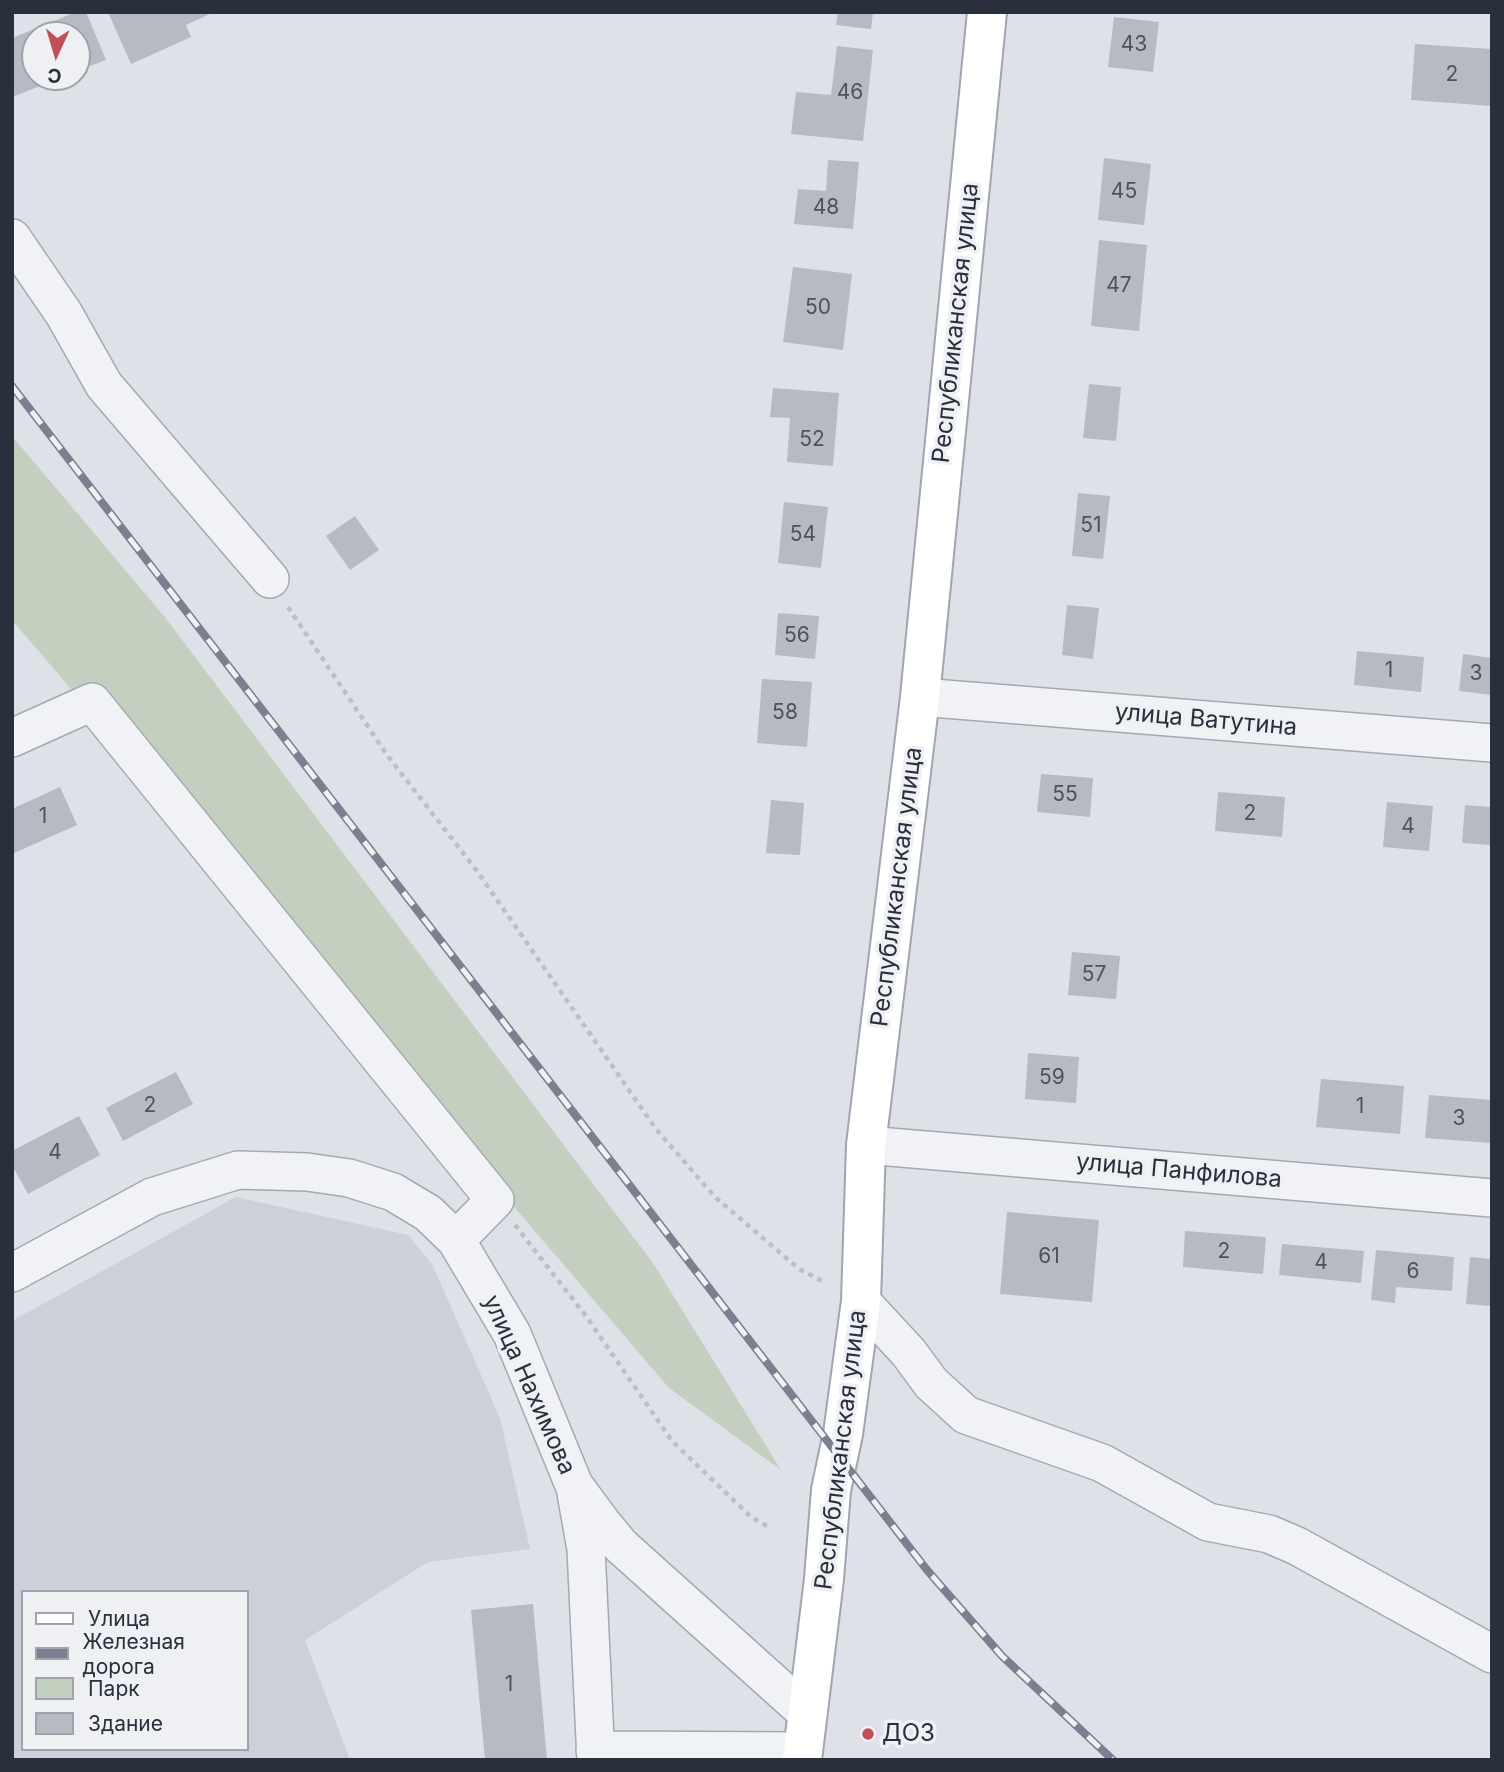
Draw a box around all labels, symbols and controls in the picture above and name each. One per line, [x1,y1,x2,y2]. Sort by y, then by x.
north arrow [21,21,91,91]
house number: 43 [1121,32,1147,58]
house number: 2 [1446,62,1458,88]
text: С [47,63,62,87]
house number: 46 [837,80,863,106]
house number: 45 [1111,179,1137,205]
street label: Республиканская улица [927,182,985,464]
house number: 48 [813,195,839,221]
house number: 47 [1106,273,1132,299]
house number: 50 [805,295,831,321]
house number: 52 [799,427,825,453]
house number: 51 [1080,513,1102,539]
house number: 54 [790,522,816,548]
house number: 56 [784,623,810,649]
house number: 1 [1385,658,1393,684]
house number: 3 [1470,661,1482,687]
street label: улица Ватутина [1114,698,1298,742]
house number: 58 [772,700,798,726]
street label: Республиканская улица [866,746,928,1028]
house number: 55 [1052,782,1078,808]
house number: 2 [1244,801,1256,827]
house number: 1 [39,804,47,830]
house number: 4 [1401,814,1415,840]
house number: 57 [1082,962,1106,988]
house number: 59 [1039,1065,1065,1091]
house number: 2 [144,1093,156,1119]
house number: 1 [1356,1094,1364,1120]
house number: 3 [1453,1106,1465,1132]
house number: 4 [48,1140,62,1166]
street label: улица Панфилова [1075,1148,1283,1194]
house number: 2 [1218,1239,1230,1265]
house number: 61 [1038,1244,1060,1270]
house number: 4 [1314,1250,1328,1276]
house number: 6 [1406,1259,1420,1285]
street label: улица Нахимова [477,1291,581,1479]
street label: Республиканская улица [810,1309,872,1591]
legend [21,1590,248,1751]
text: Улица [88,1606,150,1631]
text: Железная дорога [83,1629,185,1679]
house number: 1 [505,1672,513,1698]
text: Парк [88,1676,140,1701]
text: Здание [88,1711,163,1736]
place label: ДОЗ [882,1720,935,1748]
marker: ДОЗ [860,1726,876,1742]

